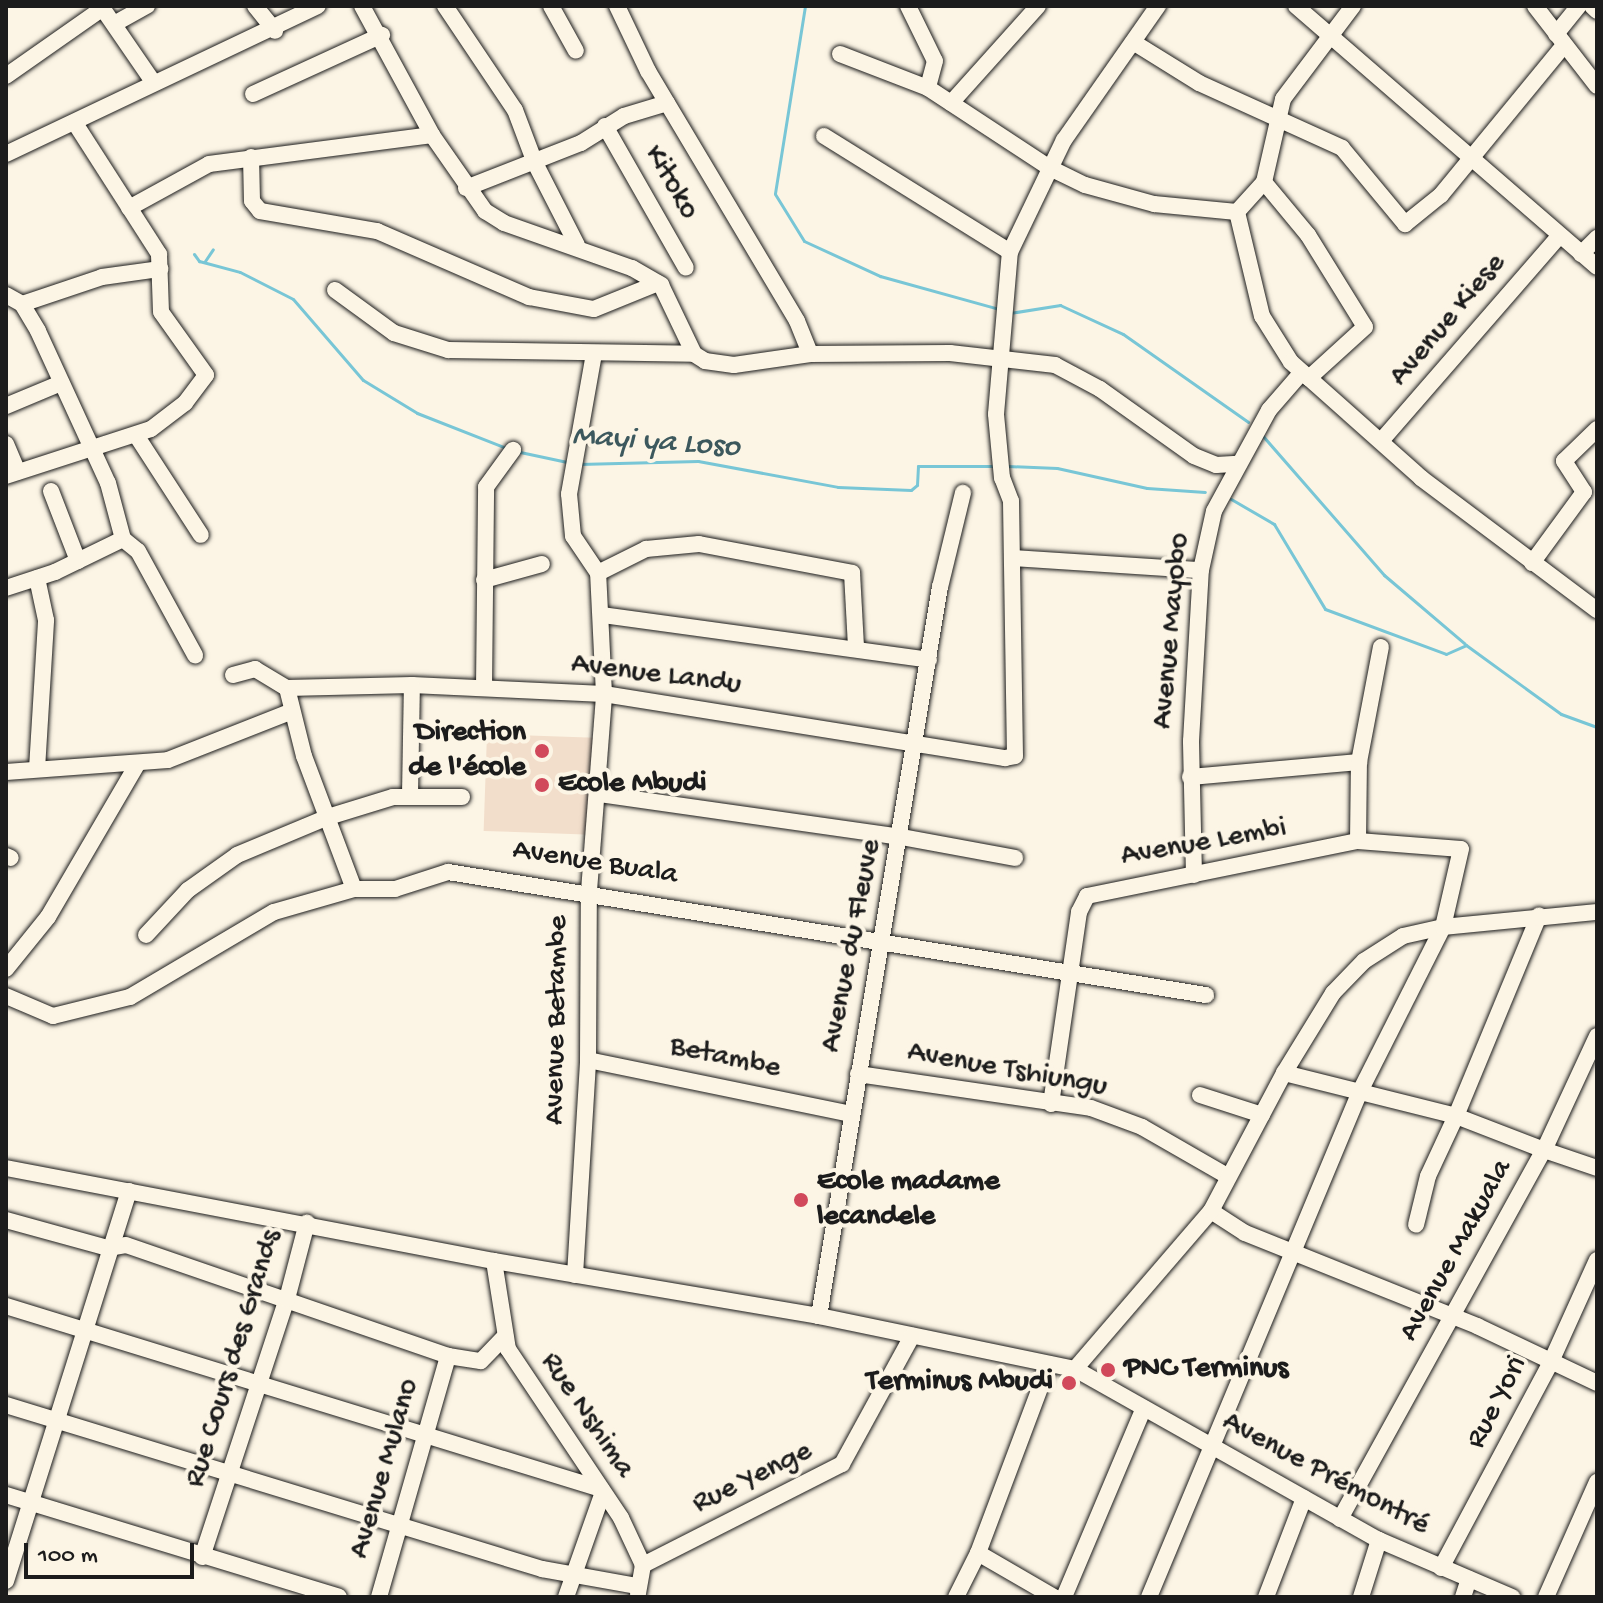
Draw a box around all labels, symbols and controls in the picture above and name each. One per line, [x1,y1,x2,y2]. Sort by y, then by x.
street label: Kitoko [634,139,706,227]
street label: Avenue Kiese [1383,247,1515,395]
water label: Mayi ya Loso [571,418,741,468]
street label: Avenue Mayobo [1147,532,1199,730]
street label: Avenue Landu [569,648,743,704]
place label: Direction de l'école [408,716,526,786]
marker: Direction de l'école [533,742,551,760]
place label: Ecole Mbudi [558,767,706,803]
marker: Ecole Mbudi [533,776,551,794]
street label: Avenue Lembi [1118,812,1290,876]
street label: Avenue Buala [510,833,680,895]
street label: Avenue du Fleuve [815,836,891,1056]
street label: Avenue Betambe [538,915,578,1125]
street label: Betambe [666,1030,784,1088]
street label: Avenue Tshiungu [904,1036,1110,1106]
street label: Avenue Makuala [1392,1154,1522,1348]
place label: Ecole madame lecandele [817,1165,1000,1236]
marker: Ecole madame lecandele [792,1191,810,1209]
street label: Rue Cours des Grands [179,1226,291,1492]
street label: Rue Nshima [531,1346,641,1486]
street label: Rue Yori [1459,1351,1537,1455]
place label: PNC Terminus [1124,1352,1288,1388]
marker: PNC Terminus [1099,1361,1117,1379]
place label: Terminus Mbudi [866,1365,1053,1401]
marker: Terminus Mbudi [1060,1374,1078,1392]
street label: Avenue Mulano [343,1375,429,1563]
street label: Avenue Prémontré [1215,1405,1435,1545]
street label: Rue Yenge [687,1435,819,1523]
scale bar [28,1527,198,1577]
text: 100 m [38,1542,98,1571]

